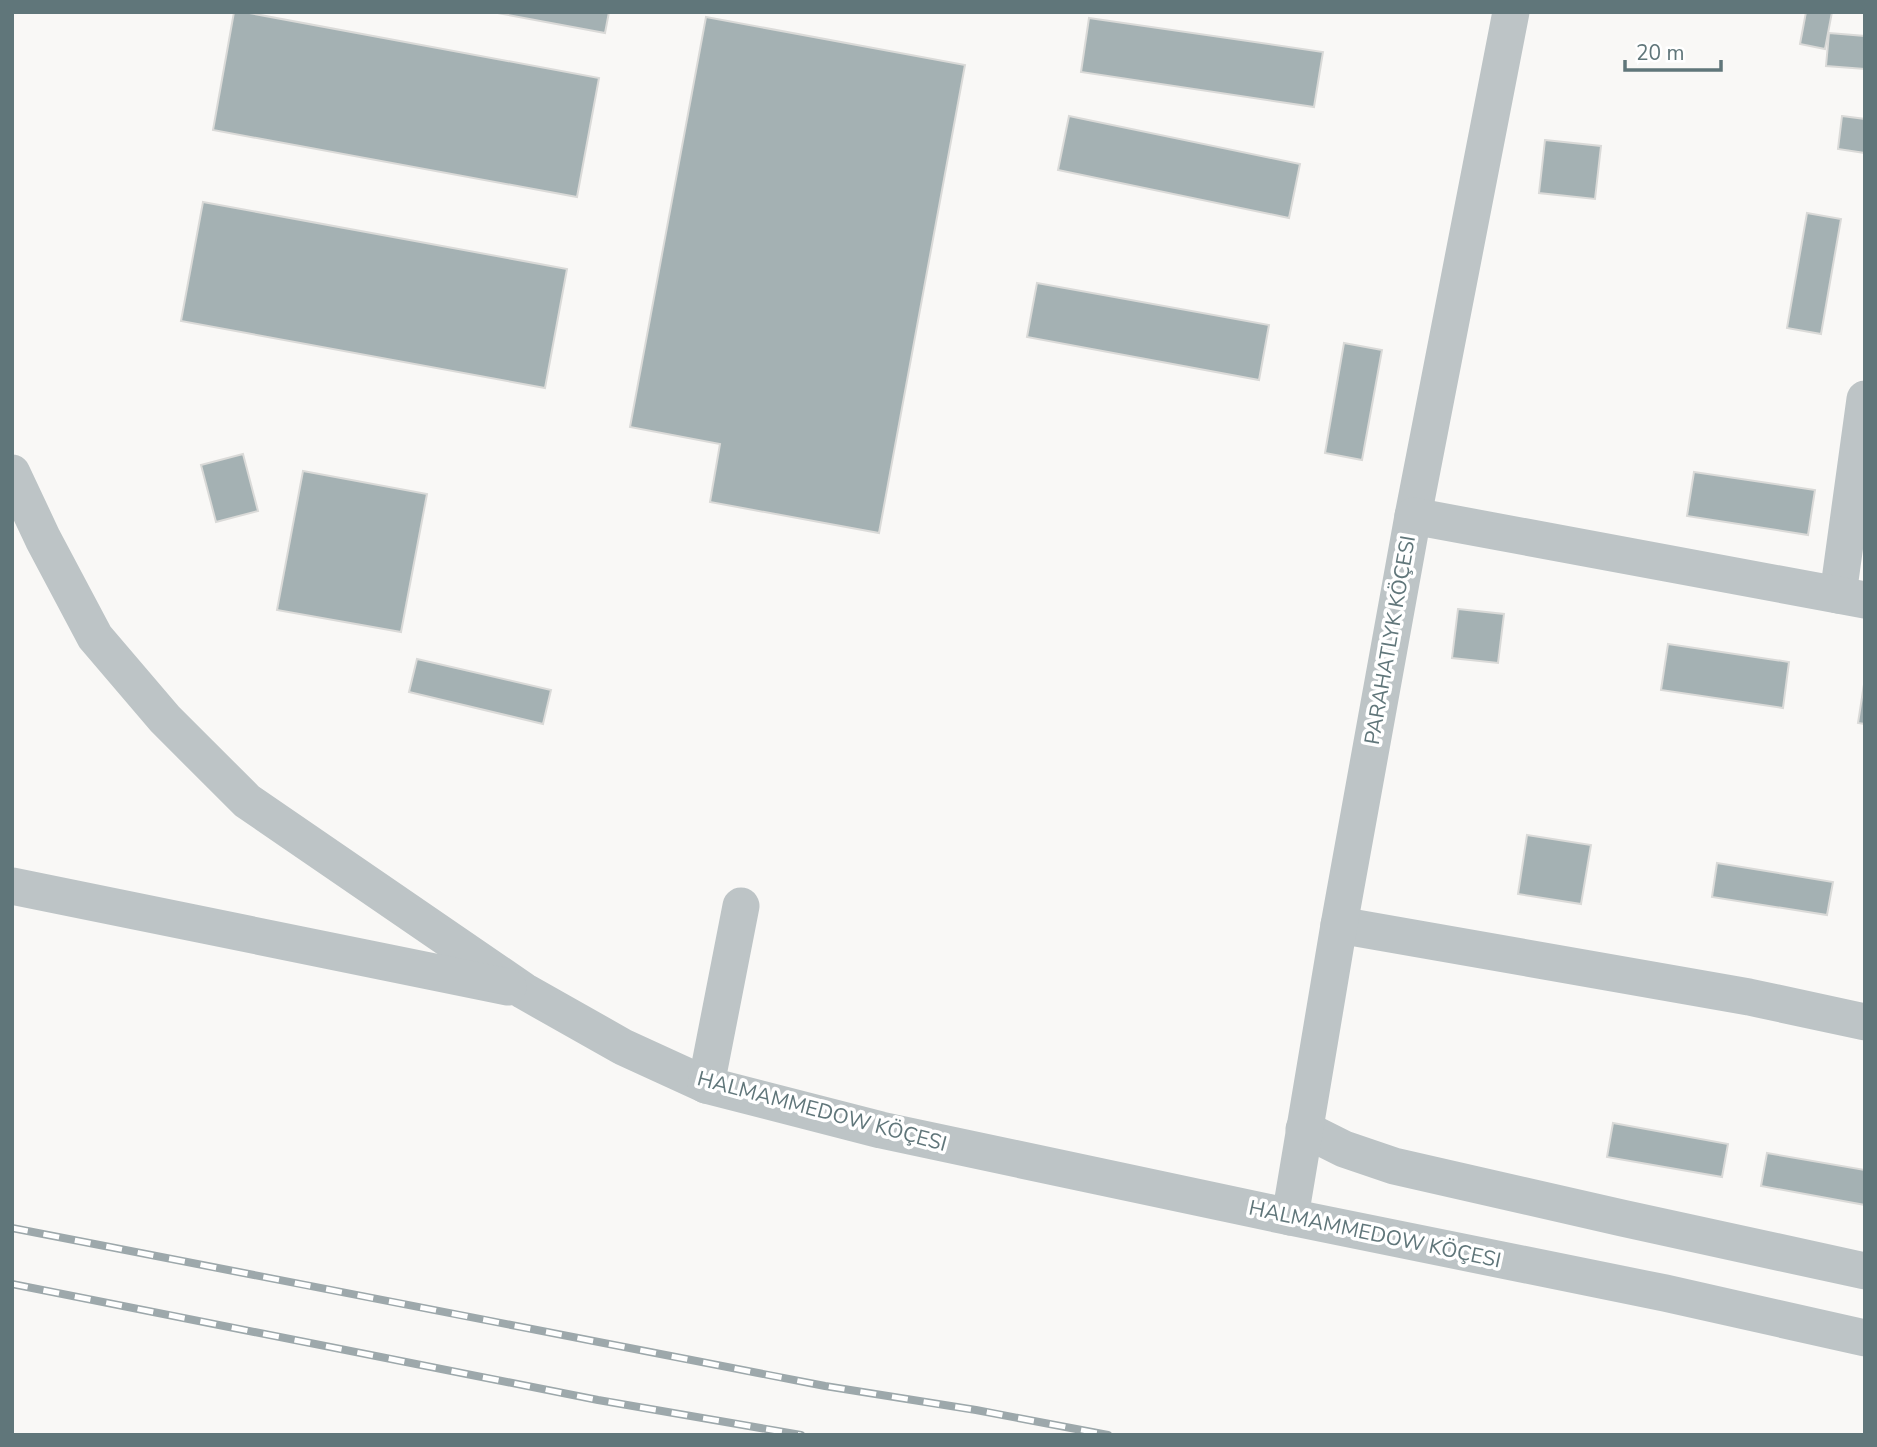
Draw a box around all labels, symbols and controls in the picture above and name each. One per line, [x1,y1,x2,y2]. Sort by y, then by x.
scale bar [1625,28,1721,72]
text: 20 m [1636,39,1685,67]
street label: PARAHATLYK KÖÇESI [1358,533,1422,747]
street label: HALMAMMEDOW KÖÇESI [694,1064,950,1158]
street label: HALMAMMEDOW KÖÇESI [1246,1194,1504,1274]

